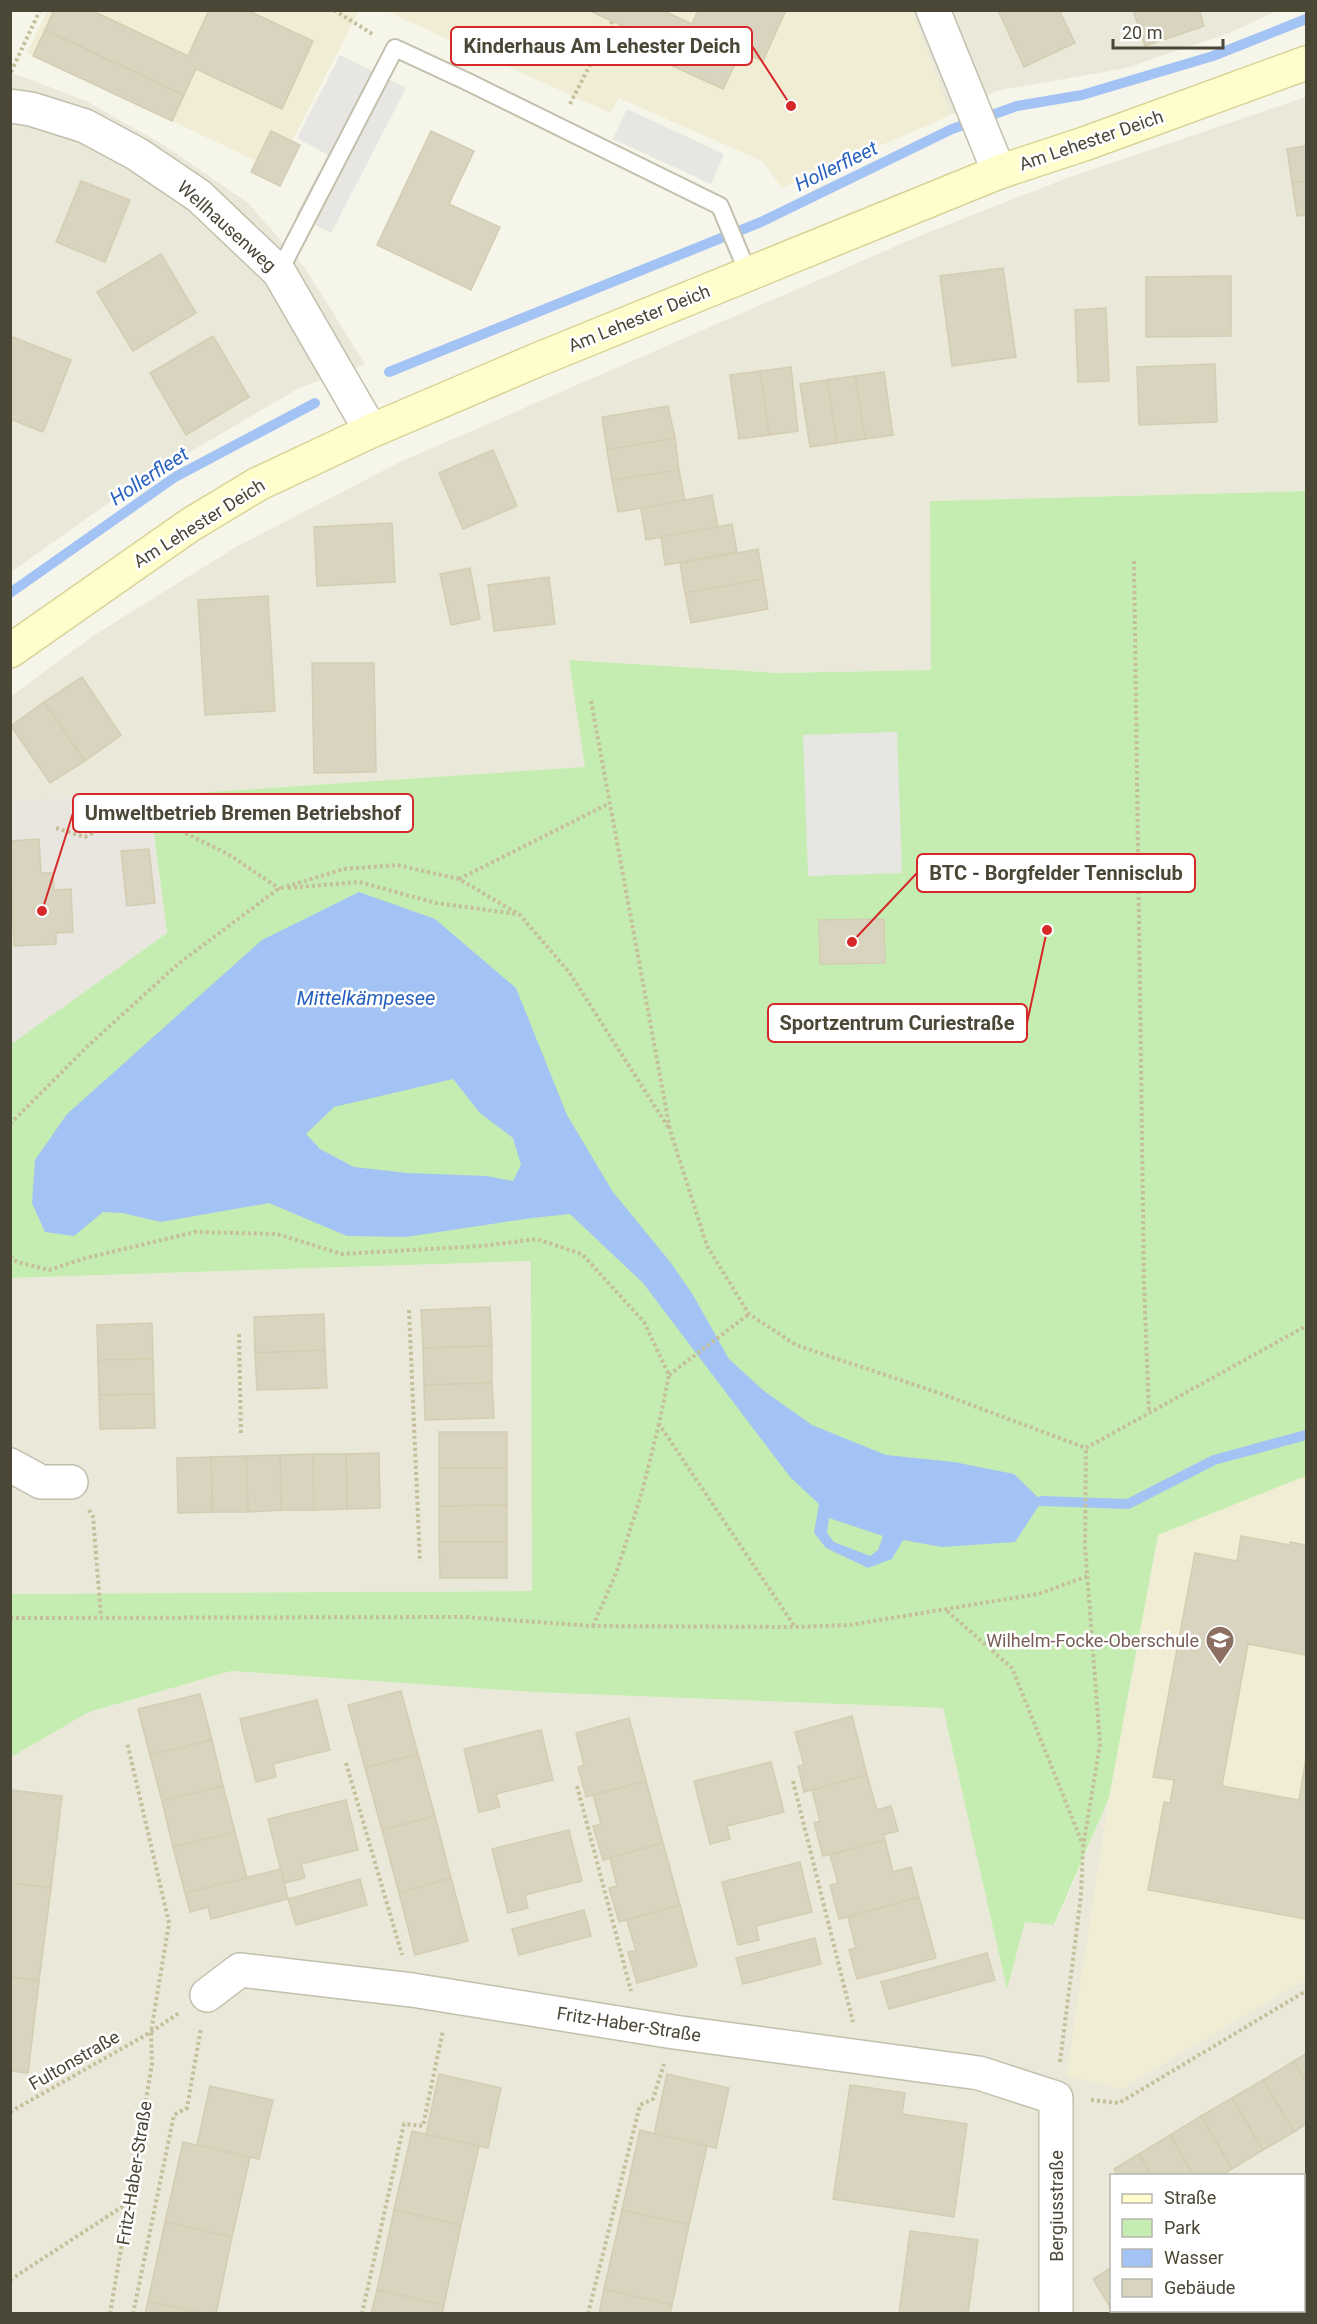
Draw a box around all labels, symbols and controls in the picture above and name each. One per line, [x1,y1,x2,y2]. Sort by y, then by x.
scale bar [1113,12,1222,50]
text: 20 m [1122,22,1162,43]
callout: Kinderhaus Am Lehester Deich [451,27,752,65]
text: Kinderhaus Am Lehester Deich [464,34,740,58]
street label: Am Lehester Deich [1016,105,1166,175]
water label: Hollerfleet [791,135,882,196]
street label: Wellhausenweg [173,176,281,276]
street label: Am Lehester Deich [565,280,713,356]
water label: Hollerfleet [105,441,193,510]
street label: Am Lehester Deich [129,474,269,572]
callout: Umweltbetrieb Bremen Betriebshof [73,794,413,832]
text: Umweltbetrieb Bremen Betriebshof [85,801,402,825]
callout: BTC - Borgfelder Tennisclub [917,854,1195,892]
text: BTC - Borgfelder Tennisclub [929,861,1183,885]
water label: Mittelkämpesee [297,986,435,1010]
callout: Sportzentrum Curiestraße [768,1004,1027,1042]
text: Sportzentrum Curiestraße [780,1011,1015,1035]
school or university icon: Wilhelm-Focke-Oberschule [1204,1624,1236,1666]
place label: Wilhelm-Focke-Oberschule [986,1630,1199,1651]
street label: Fritz-Haber-Straße [555,2002,703,2046]
street label: Fultonstraße [25,2026,123,2094]
street label: Fritz-Haber-Straße [112,2099,156,2247]
street label: Bergiusstraße [1046,2150,1067,2262]
legend [1110,2174,1305,2312]
text: Straße [1164,2187,1216,2208]
text: Park [1164,2217,1201,2238]
text: Wasser [1164,2247,1224,2268]
text: Gebäude [1164,2277,1235,2298]

